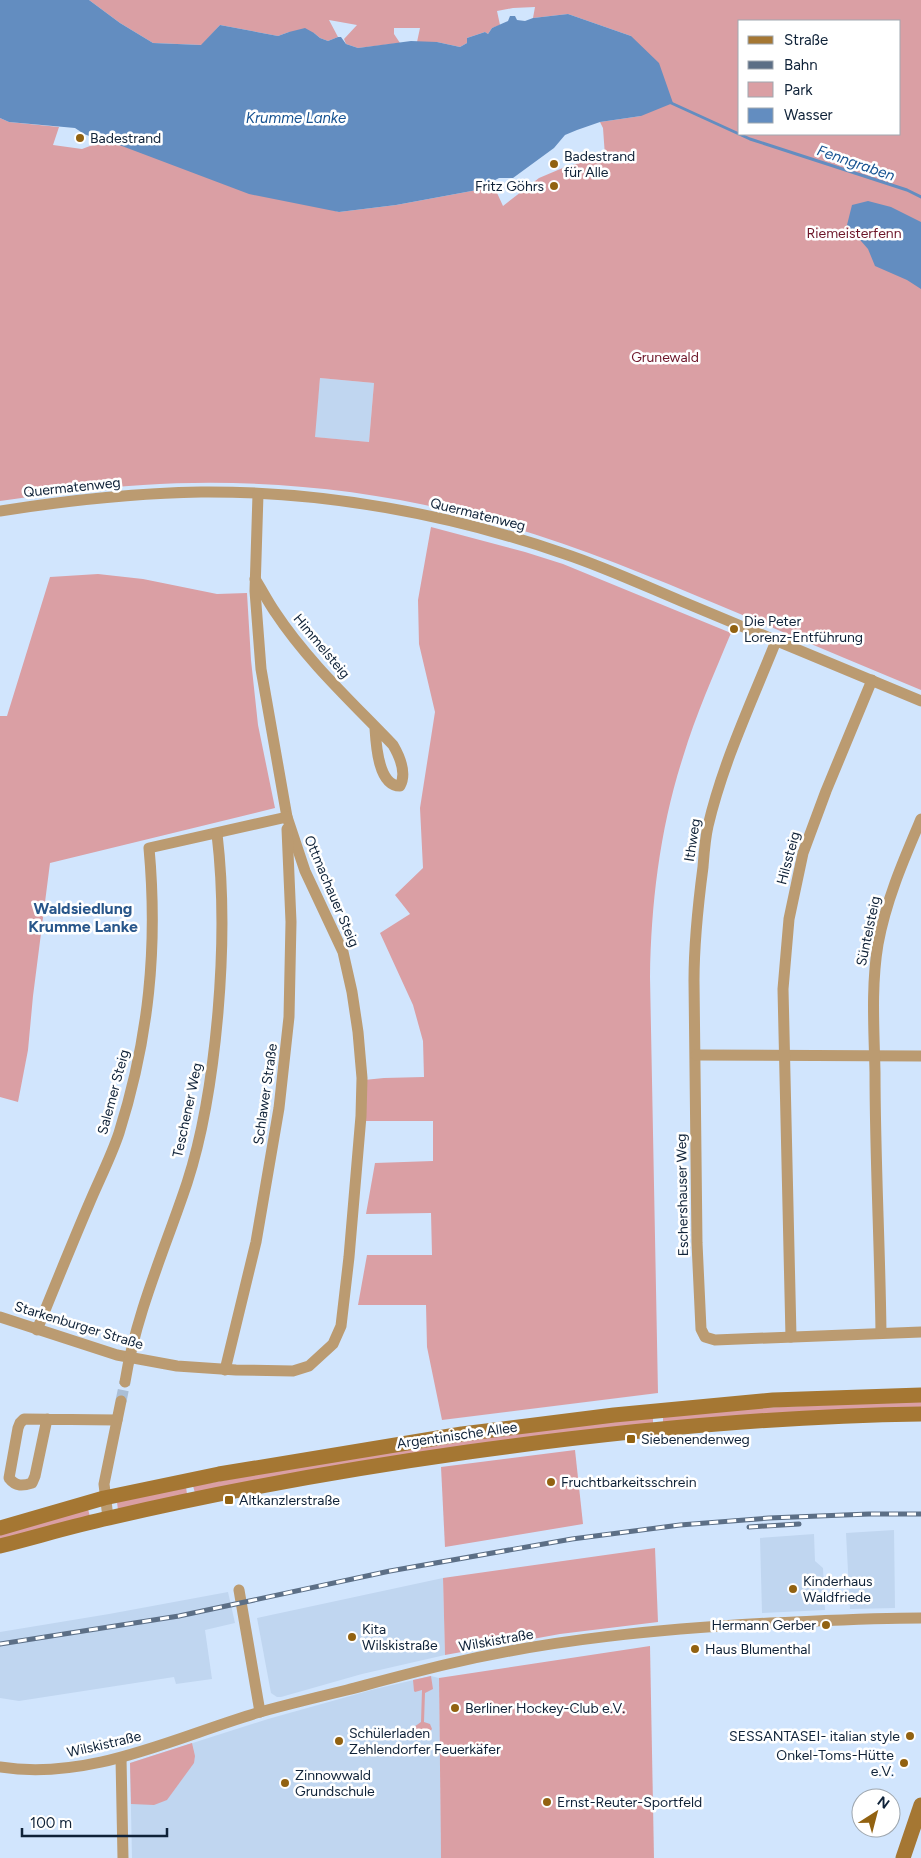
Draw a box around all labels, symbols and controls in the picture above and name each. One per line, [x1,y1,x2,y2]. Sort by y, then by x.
legend [738,20,901,135]
text: Straße [784,31,828,49]
text: Bahn [784,56,818,74]
text: Park [784,81,813,99]
text: Wasser [784,106,833,124]
water label: Krumme Lanke [246,109,346,127]
place label: Badestrand [90,130,161,147]
marker: Badestrand [74,132,86,144]
water label: Fenngraben [815,141,897,185]
place label: Badestrand für Alle [564,148,635,181]
marker: Badestrand für Alle [548,158,560,170]
place label: Fritz Göhrs [475,178,544,195]
marker: Fritz Göhrs [548,180,560,192]
park label: Riemeisterfenn [806,225,902,242]
park label: Grunewald [631,349,699,366]
street label: Quermatenweg [23,474,121,501]
street label: Quermatenweg [429,494,527,535]
street label: Himmelsteig [290,611,354,682]
place label: Die Peter Lorenz-Entführung [744,613,863,646]
marker: Die Peter Lorenz-Entführung [728,623,740,635]
street label: Ithweg [681,817,704,863]
street label: Hilssteig [773,830,804,887]
street label: Ottmachauer Steig [300,833,363,950]
street label: Süntelsteig [853,895,884,968]
district label: Waldsiedlung Krumme Lanke [28,899,138,936]
street label: Schlawer Straße [250,1042,281,1146]
street label: Salemer Steig [94,1048,133,1136]
street label: Teschener Weg [169,1061,206,1159]
street label: Eschershauser Weg [673,1133,692,1257]
street label: Starkenburger Straße [12,1298,146,1353]
street label: Argentinische Allee [396,1419,519,1452]
place label: Siebenendenweg [641,1431,750,1448]
marker: Siebenendenweg [625,1433,637,1445]
place label: Fruchtbarkeitsschrein [561,1474,697,1491]
marker: Fruchtbarkeitsschrein [545,1476,557,1488]
place label: Altkanzlerstraße [239,1492,340,1509]
marker: Altkanzlerstraße [223,1494,235,1506]
place label: Kinderhaus Waldfriede [803,1573,872,1606]
marker: Kinderhaus Waldfriede [787,1583,799,1595]
place label: Hermann Gerber [711,1617,816,1634]
marker: Hermann Gerber [820,1619,832,1631]
place label: Kita Wilskistraße [362,1621,438,1654]
street label: Wilskistraße [457,1625,535,1655]
marker: Kita Wilskistraße [346,1631,358,1643]
place label: Haus Blumenthal [705,1641,811,1658]
marker: Haus Blumenthal [689,1643,701,1655]
place label: Berliner Hockey-Club e.V. [465,1700,625,1717]
marker: Berliner Hockey-Club e.V. [449,1702,461,1714]
place label: Schülerladen Zehlendorfer Feuerkäfer [349,1725,501,1758]
street label: Wilskistraße [65,1728,143,1761]
place label: SESSANTASEI- italian style [729,1728,900,1745]
marker: SESSANTASEI- italian style [904,1730,916,1742]
marker: Schülerladen Zehlendorfer Feuerkäfer [333,1735,345,1747]
place label: Onkel-Toms-Hütte e.V. [776,1747,894,1780]
marker: Onkel-Toms-Hütte e.V. [898,1757,910,1769]
place label: Zinnowwald Grundschule [295,1767,375,1800]
marker: Zinnowwald Grundschule [279,1777,291,1789]
north arrow [851,1788,901,1838]
text: N [874,1793,893,1813]
place label: Ernst-Reuter-Sportfeld [557,1794,702,1811]
marker: Ernst-Reuter-Sportfeld [541,1796,553,1808]
scale bar [22,1806,168,1838]
text: 100 m [30,1814,72,1832]

